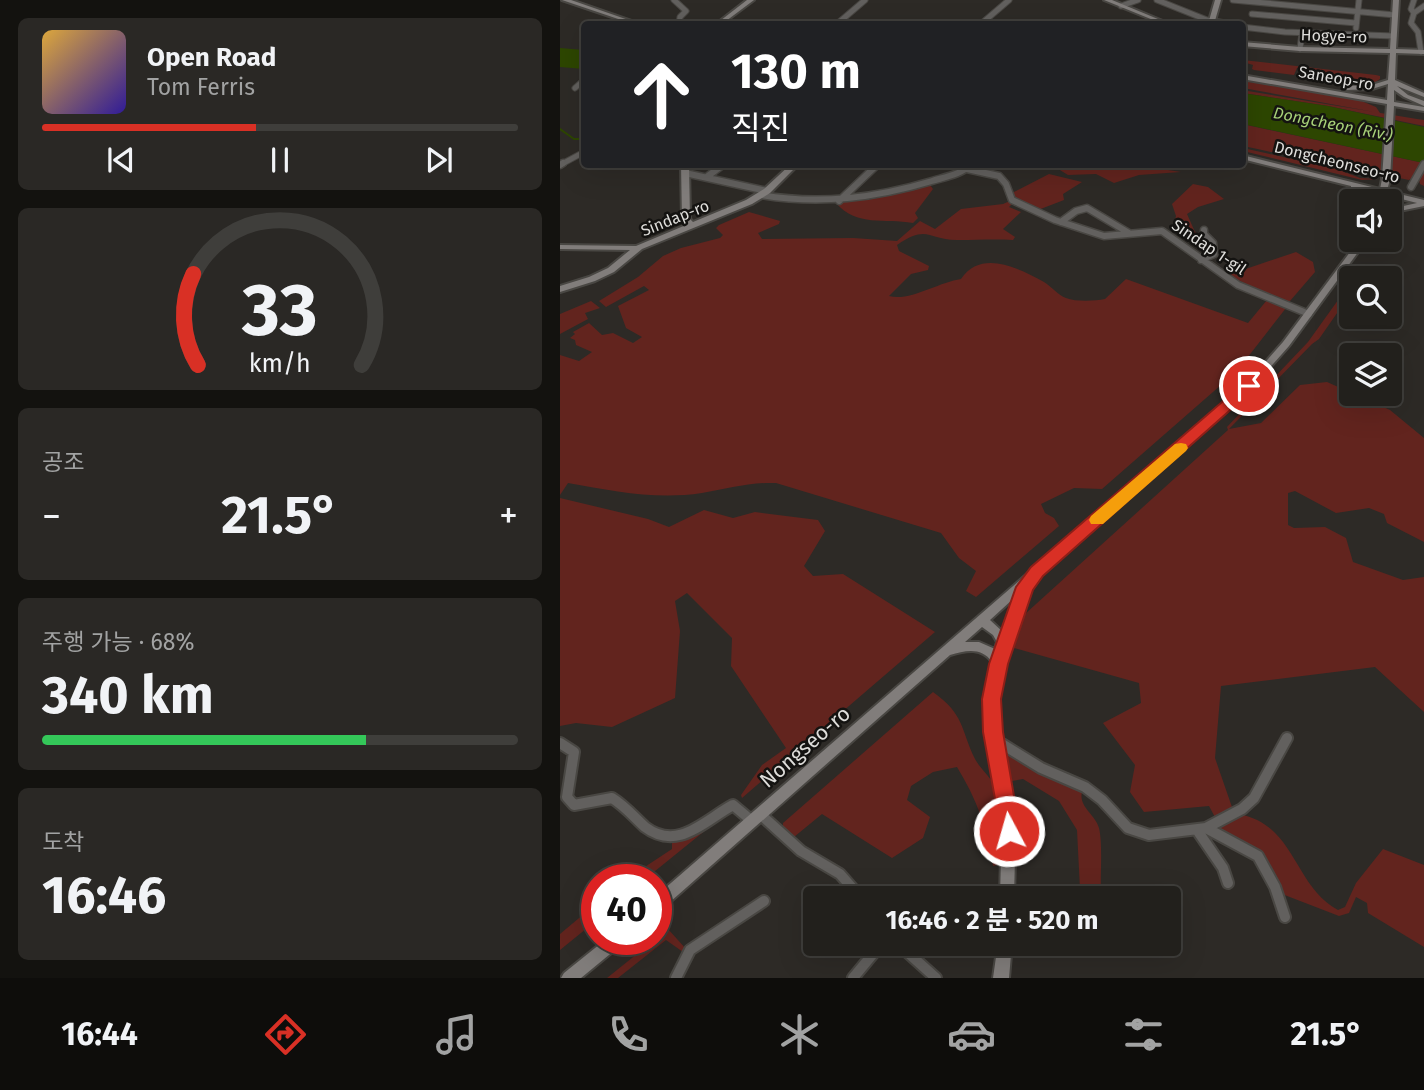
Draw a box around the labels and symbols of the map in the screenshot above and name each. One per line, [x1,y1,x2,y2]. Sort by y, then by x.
street label: Hogye-ro [1300,25,1368,47]
street label: Saneop-ro [1297,62,1375,94]
water label: Dongcheon (Riv.) [1272,103,1394,145]
street label: Dongcheonseo-ro [1272,137,1402,187]
street label: Sindap-ro [638,196,712,240]
street label: Sindap 1-gil [1168,215,1250,279]
pin [1219,356,1279,416]
street label: Nongseo-ro [754,701,856,793]
position arrow [972,794,1046,868]
speed limit sign: 40 [581,864,672,955]

